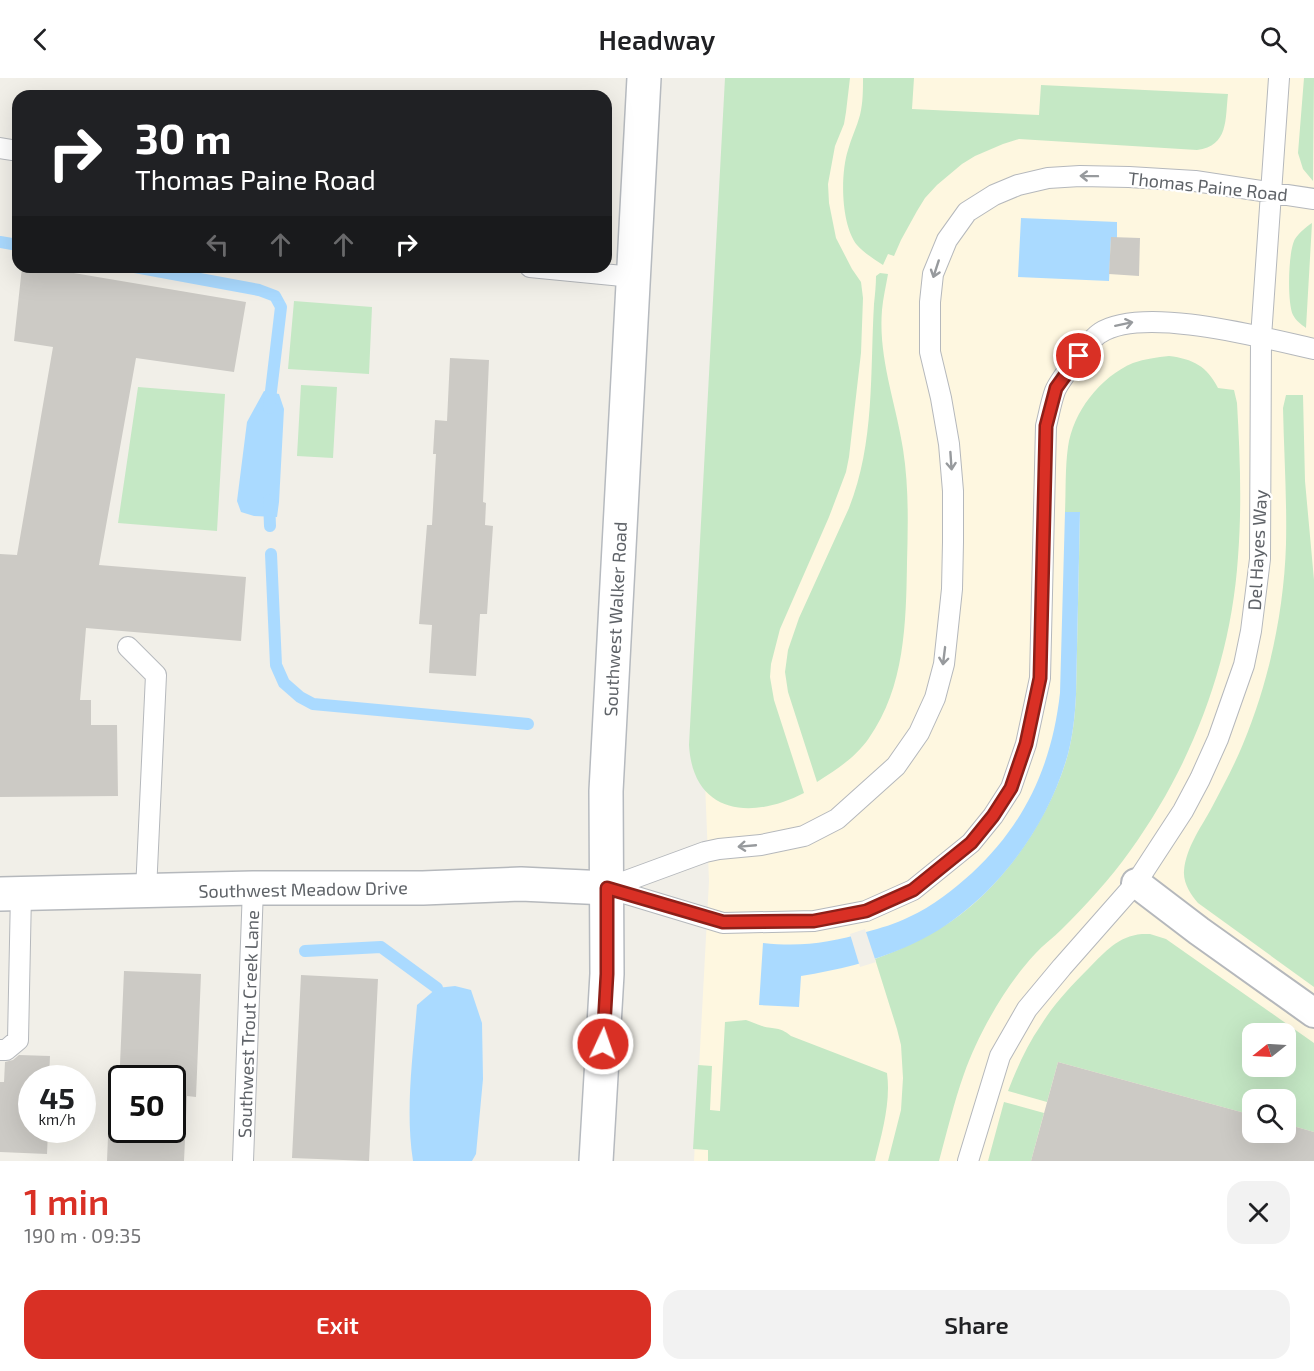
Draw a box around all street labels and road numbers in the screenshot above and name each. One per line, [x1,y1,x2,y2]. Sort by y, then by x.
street label: Thomas Paine Road [1127,167,1289,205]
street label: Del Hayes Way [1243,489,1271,611]
street label: Southwest Walker Road [599,521,631,717]
street label: Southwest Meadow Drive [198,876,408,902]
street label: Southwest Trout Creek Lane [233,910,263,1138]

